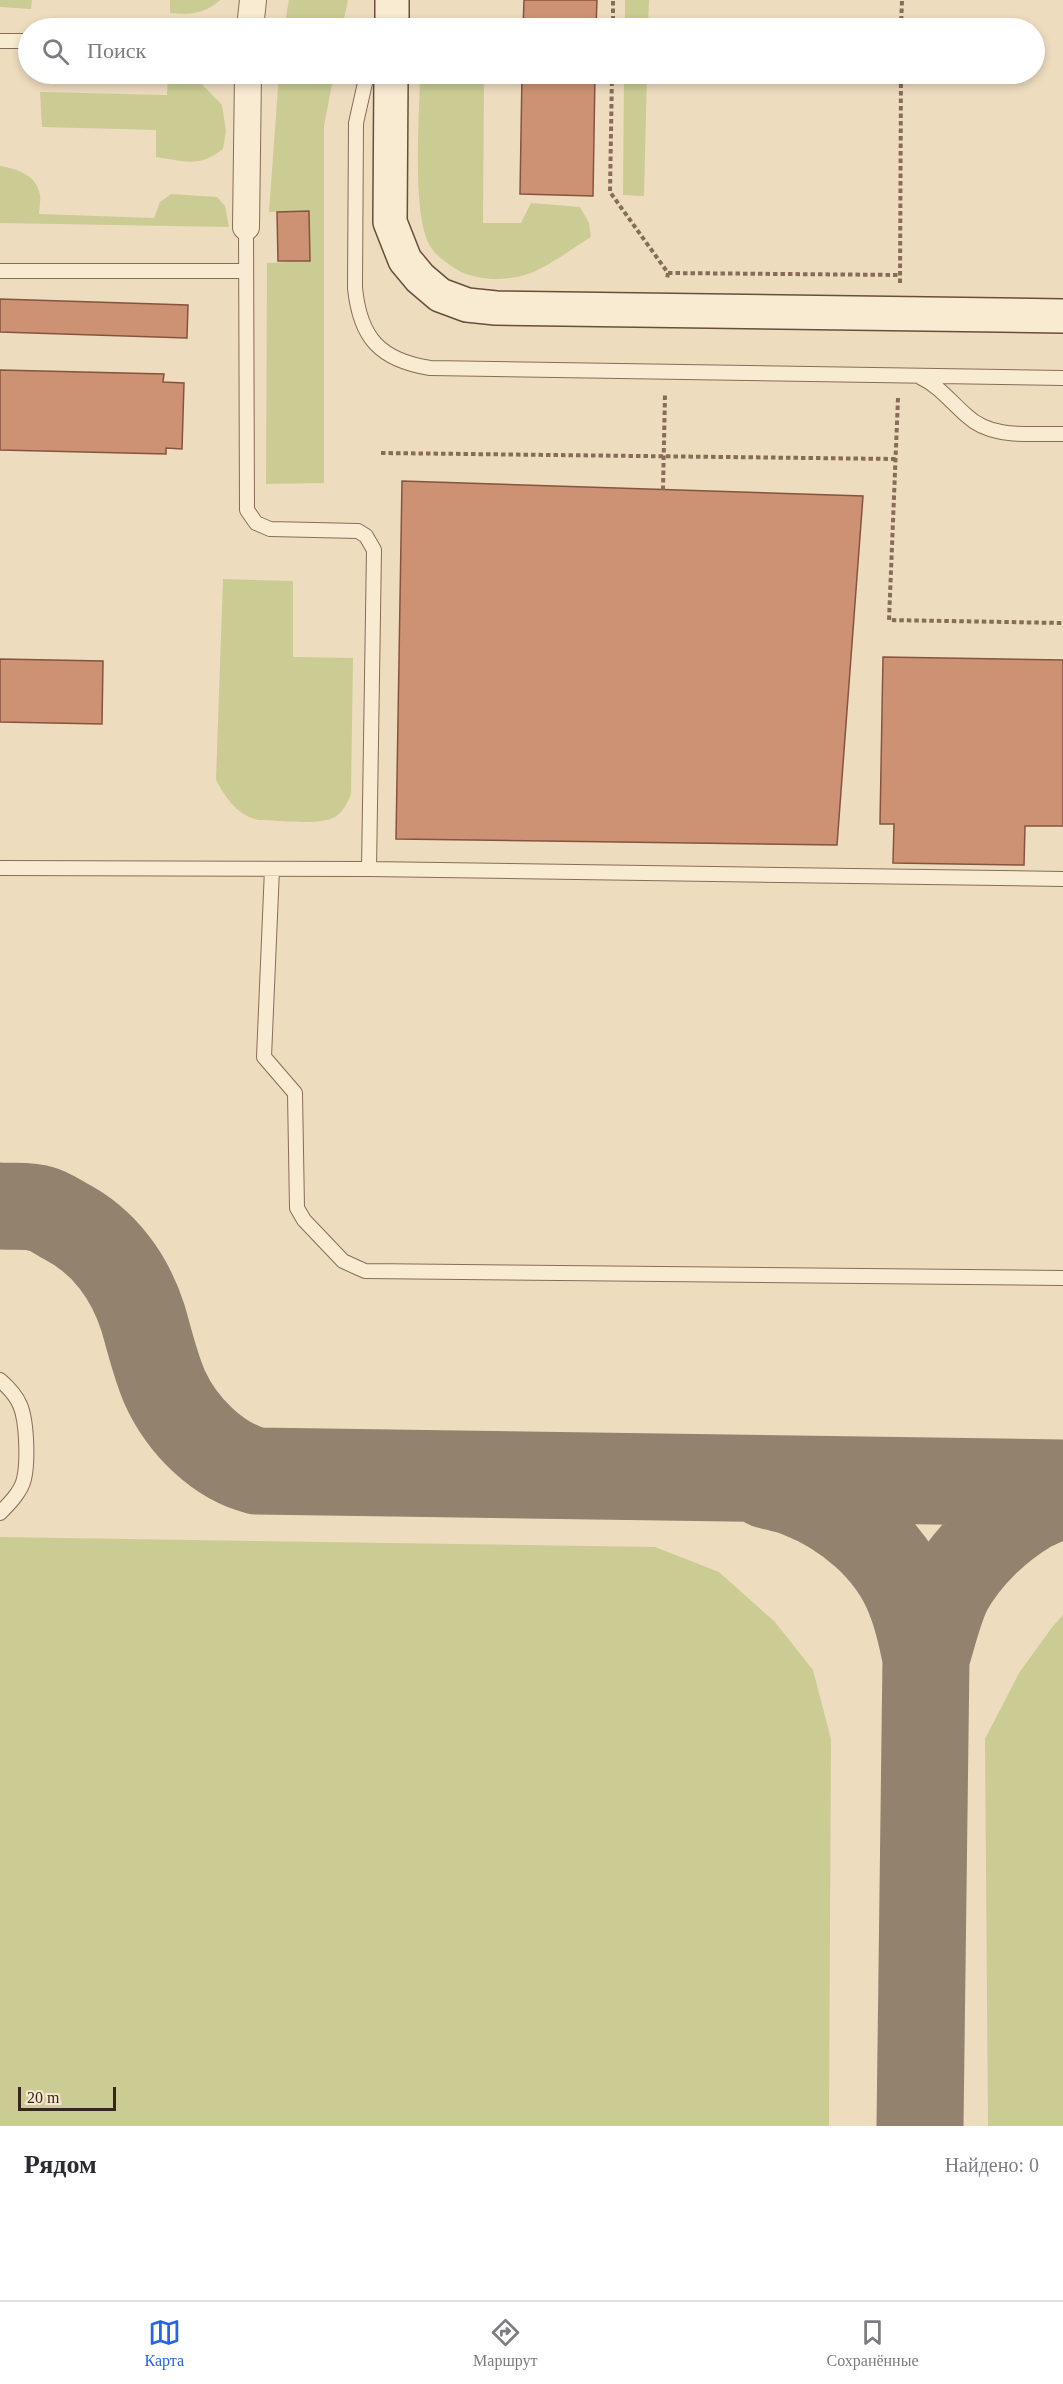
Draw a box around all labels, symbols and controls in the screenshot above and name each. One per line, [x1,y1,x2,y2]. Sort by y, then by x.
search box [18,18,1045,84]
icon: search [39,35,72,68]
text: Поиск [87,38,146,63]
scale bar [18,2084,116,2112]
text: 20 m [27,2089,59,2106]
text: Рядом [24,2150,97,2179]
text: Найдено: 0 [945,2154,1039,2176]
tab: Карта [144,2316,184,2370]
tab: Маршрут [473,2316,538,2370]
tab: Сохранённые [827,2316,919,2370]

